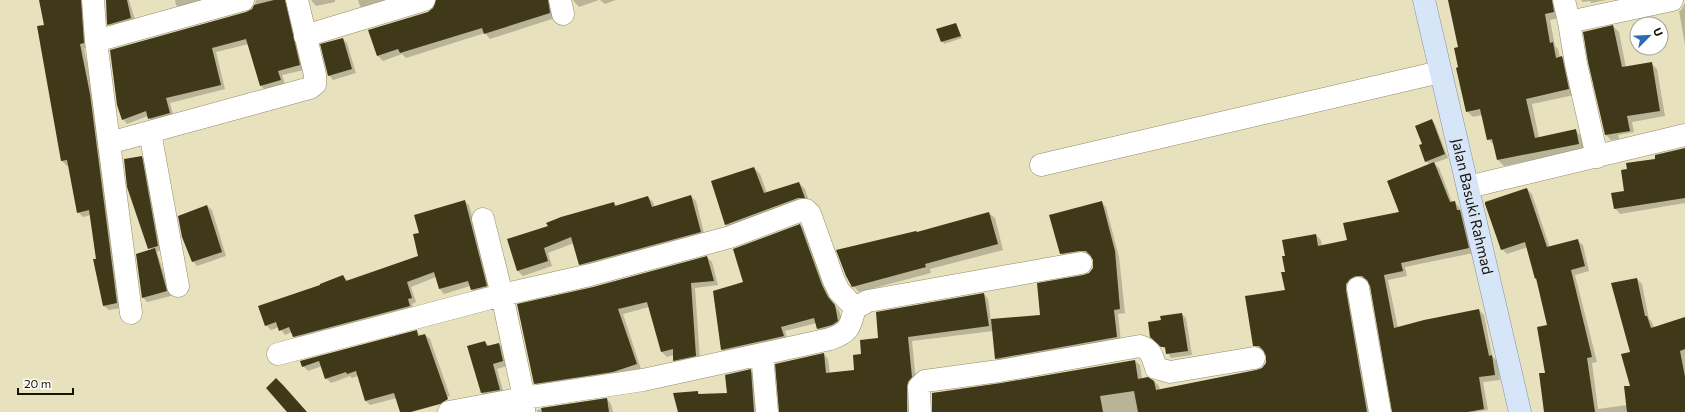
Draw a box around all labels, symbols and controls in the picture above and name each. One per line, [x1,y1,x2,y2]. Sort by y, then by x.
north arrow [1629,16,1669,56]
text: U [1651,25,1666,38]
street label: Jalan Basuki Rahmad [1449,136,1498,276]
scale bar [18,370,73,396]
text: 20 m [24,376,51,390]

